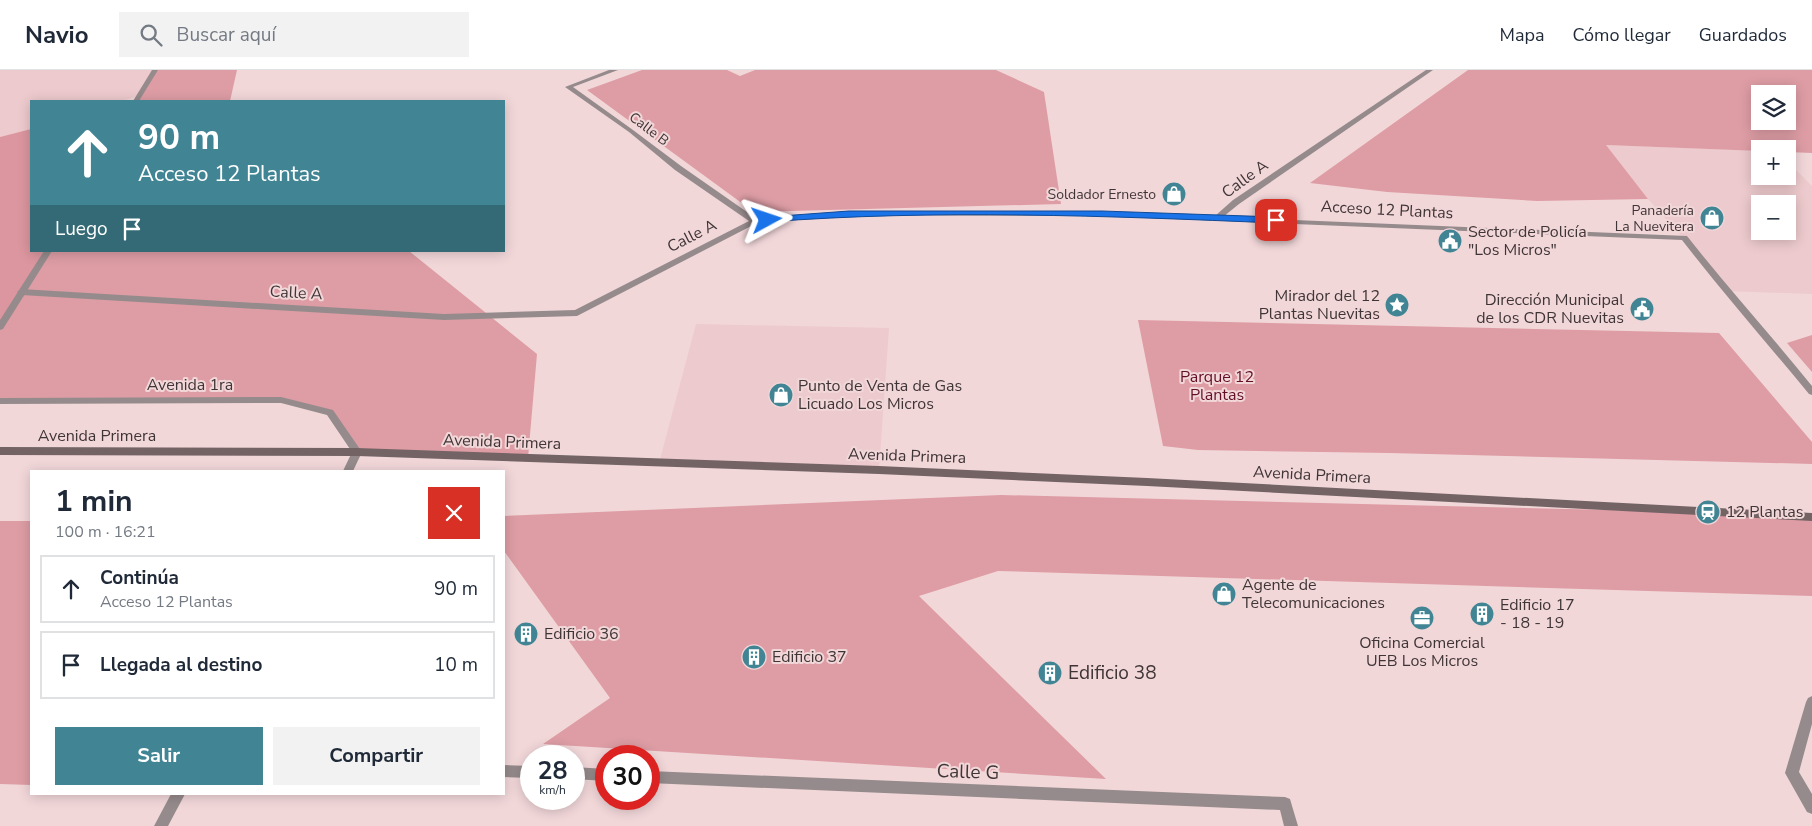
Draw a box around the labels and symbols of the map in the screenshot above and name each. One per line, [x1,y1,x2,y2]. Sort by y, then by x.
street label: Calle B [625,108,673,150]
street label: Calle A [1217,154,1273,203]
shop icon: Soldador Ernesto [1161,181,1187,207]
place label: Soldador Ernesto [1048,185,1156,204]
position arrow [740,193,792,245]
street label: Acceso 12 Plantas [1320,196,1454,224]
pin [1255,199,1297,241]
place label: Panadería La Nuevitera [1615,201,1694,236]
shop icon: Panadería La Nuevitera [1699,205,1725,231]
street label: Calle A [664,214,721,258]
place label: Sector de Policía "Los Micros" [1468,221,1587,261]
public building icon: Sector de Policía "Los Micros" [1437,228,1463,254]
street label: Calle A [269,281,323,305]
place label: Mirador del 12 Plantas Nuevitas [1259,285,1380,325]
place label: Dirección Municipal de los CDR Nuevitas [1476,289,1624,329]
place icon: Mirador del 12 Plantas Nuevitas [1384,292,1410,318]
public building icon: Dirección Municipal de los CDR Nuevitas [1629,296,1655,322]
park label: Parque 12 Plantas [1180,366,1254,406]
street label: Avenida 1ra [147,374,233,396]
place label: Punto de Venta de Gas Licuado Los Micros [798,375,962,415]
shop icon: Punto de Venta de Gas Licuado Los Micros [768,382,794,408]
street label: Avenida Primera [38,425,156,447]
street label: Avenida Primera [442,429,562,455]
street label: Avenida Primera [847,443,967,469]
street label: Avenida Primera [1252,461,1372,489]
station icon: 12 Plantas [1695,499,1721,525]
place label: 12 Plantas [1726,501,1804,523]
place label: Agente de Telecomunicaciones [1242,574,1385,614]
shop icon: Agente de Telecomunicaciones [1211,581,1237,607]
place label: Edificio 17 - 18 - 19 [1500,594,1575,634]
building icon: Edificio 17 - 18 - 19 [1469,601,1495,627]
office icon: Oficina Comercial UEB Los Micros [1409,605,1435,631]
building icon: Edificio 36 [513,621,539,647]
place label: Edificio 36 [544,623,619,645]
place label: Oficina Comercial UEB Los Micros [1359,632,1485,672]
building icon: Edificio 37 [741,644,767,670]
place label: Edificio 37 [772,646,847,668]
building icon: Edificio 38 [1037,660,1063,686]
place label: Edificio 38 [1068,660,1157,686]
speed limit sign: 30 [595,745,660,810]
street label: Calle G [936,758,1000,786]

